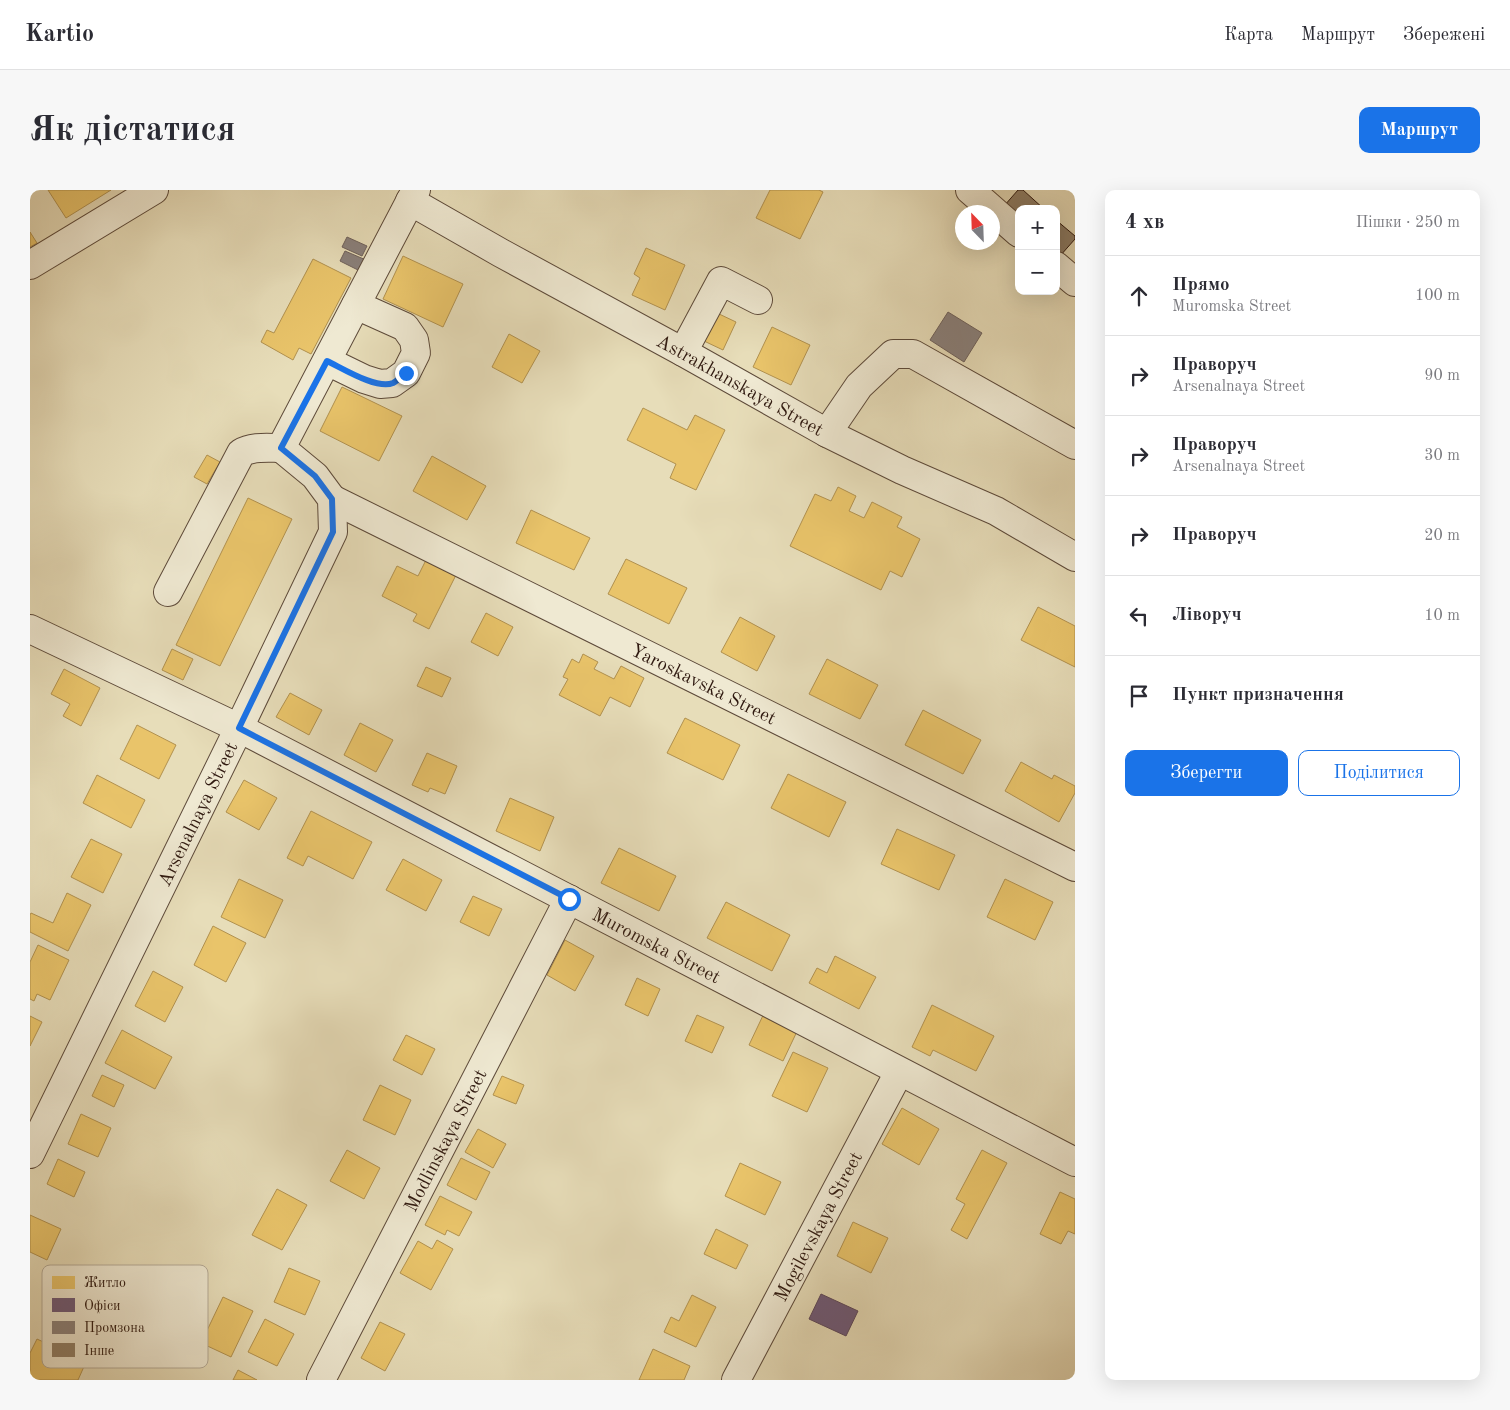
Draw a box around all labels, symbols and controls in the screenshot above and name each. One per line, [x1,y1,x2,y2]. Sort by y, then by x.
text: Kartio [25,23,94,47]
text: Карта [1224,26,1273,44]
text: Маршрут [1301,26,1375,44]
text: Збережені [1403,26,1485,44]
button: Маршрут [1359,107,1480,153]
text: Як дістатися [30,113,235,148]
north arrow [955,205,1000,250]
map controls [1015,205,1060,295]
button: + [1015,205,1060,250]
text: 4 хв [1125,212,1164,233]
text: Пішки · 250 m [1356,215,1460,231]
button: − [1015,250,1060,295]
text: Прямо [1172,276,1230,295]
icon: ahead [1125,282,1153,310]
text: 100 m [1415,288,1460,304]
text: Muromska Street [1172,299,1291,315]
street label: Astrakhanskaya Street [653,332,826,441]
text: Праворуч [1172,356,1257,375]
route end [395,362,418,385]
icon: right [1125,362,1153,390]
text: 90 m [1424,368,1460,384]
text: Arsenalnaya Street [1172,379,1305,395]
text: Праворуч [1172,436,1257,455]
icon: right [1125,442,1153,470]
text: 30 m [1424,448,1460,464]
text: Arsenalnaya Street [1172,459,1305,475]
icon: right [1125,522,1153,550]
text: Праворуч [1172,526,1257,545]
text: 20 m [1424,528,1460,544]
icon: left [1125,602,1153,630]
text: Ліворуч [1172,606,1242,625]
text: 10 m [1424,608,1460,624]
street label: Yaroskavska Street [627,642,778,729]
icon: arrive [1125,682,1153,710]
text: Пункт призначення [1172,686,1344,705]
street label: Arsenalnaya Street [156,740,243,890]
button: Зберегти [1125,750,1288,796]
button: Поділитися [1298,750,1460,796]
route start [558,888,581,911]
street label: Muromska Street [588,906,723,988]
street label: Modlinskaya Street [402,1067,492,1216]
street label: Mogilevskaya Street [772,1149,867,1305]
legend [42,1265,208,1368]
text: Житло [84,1276,126,1290]
text: Офіси [84,1299,121,1314]
text: Промзона [84,1321,145,1335]
text: Інше [84,1344,114,1358]

